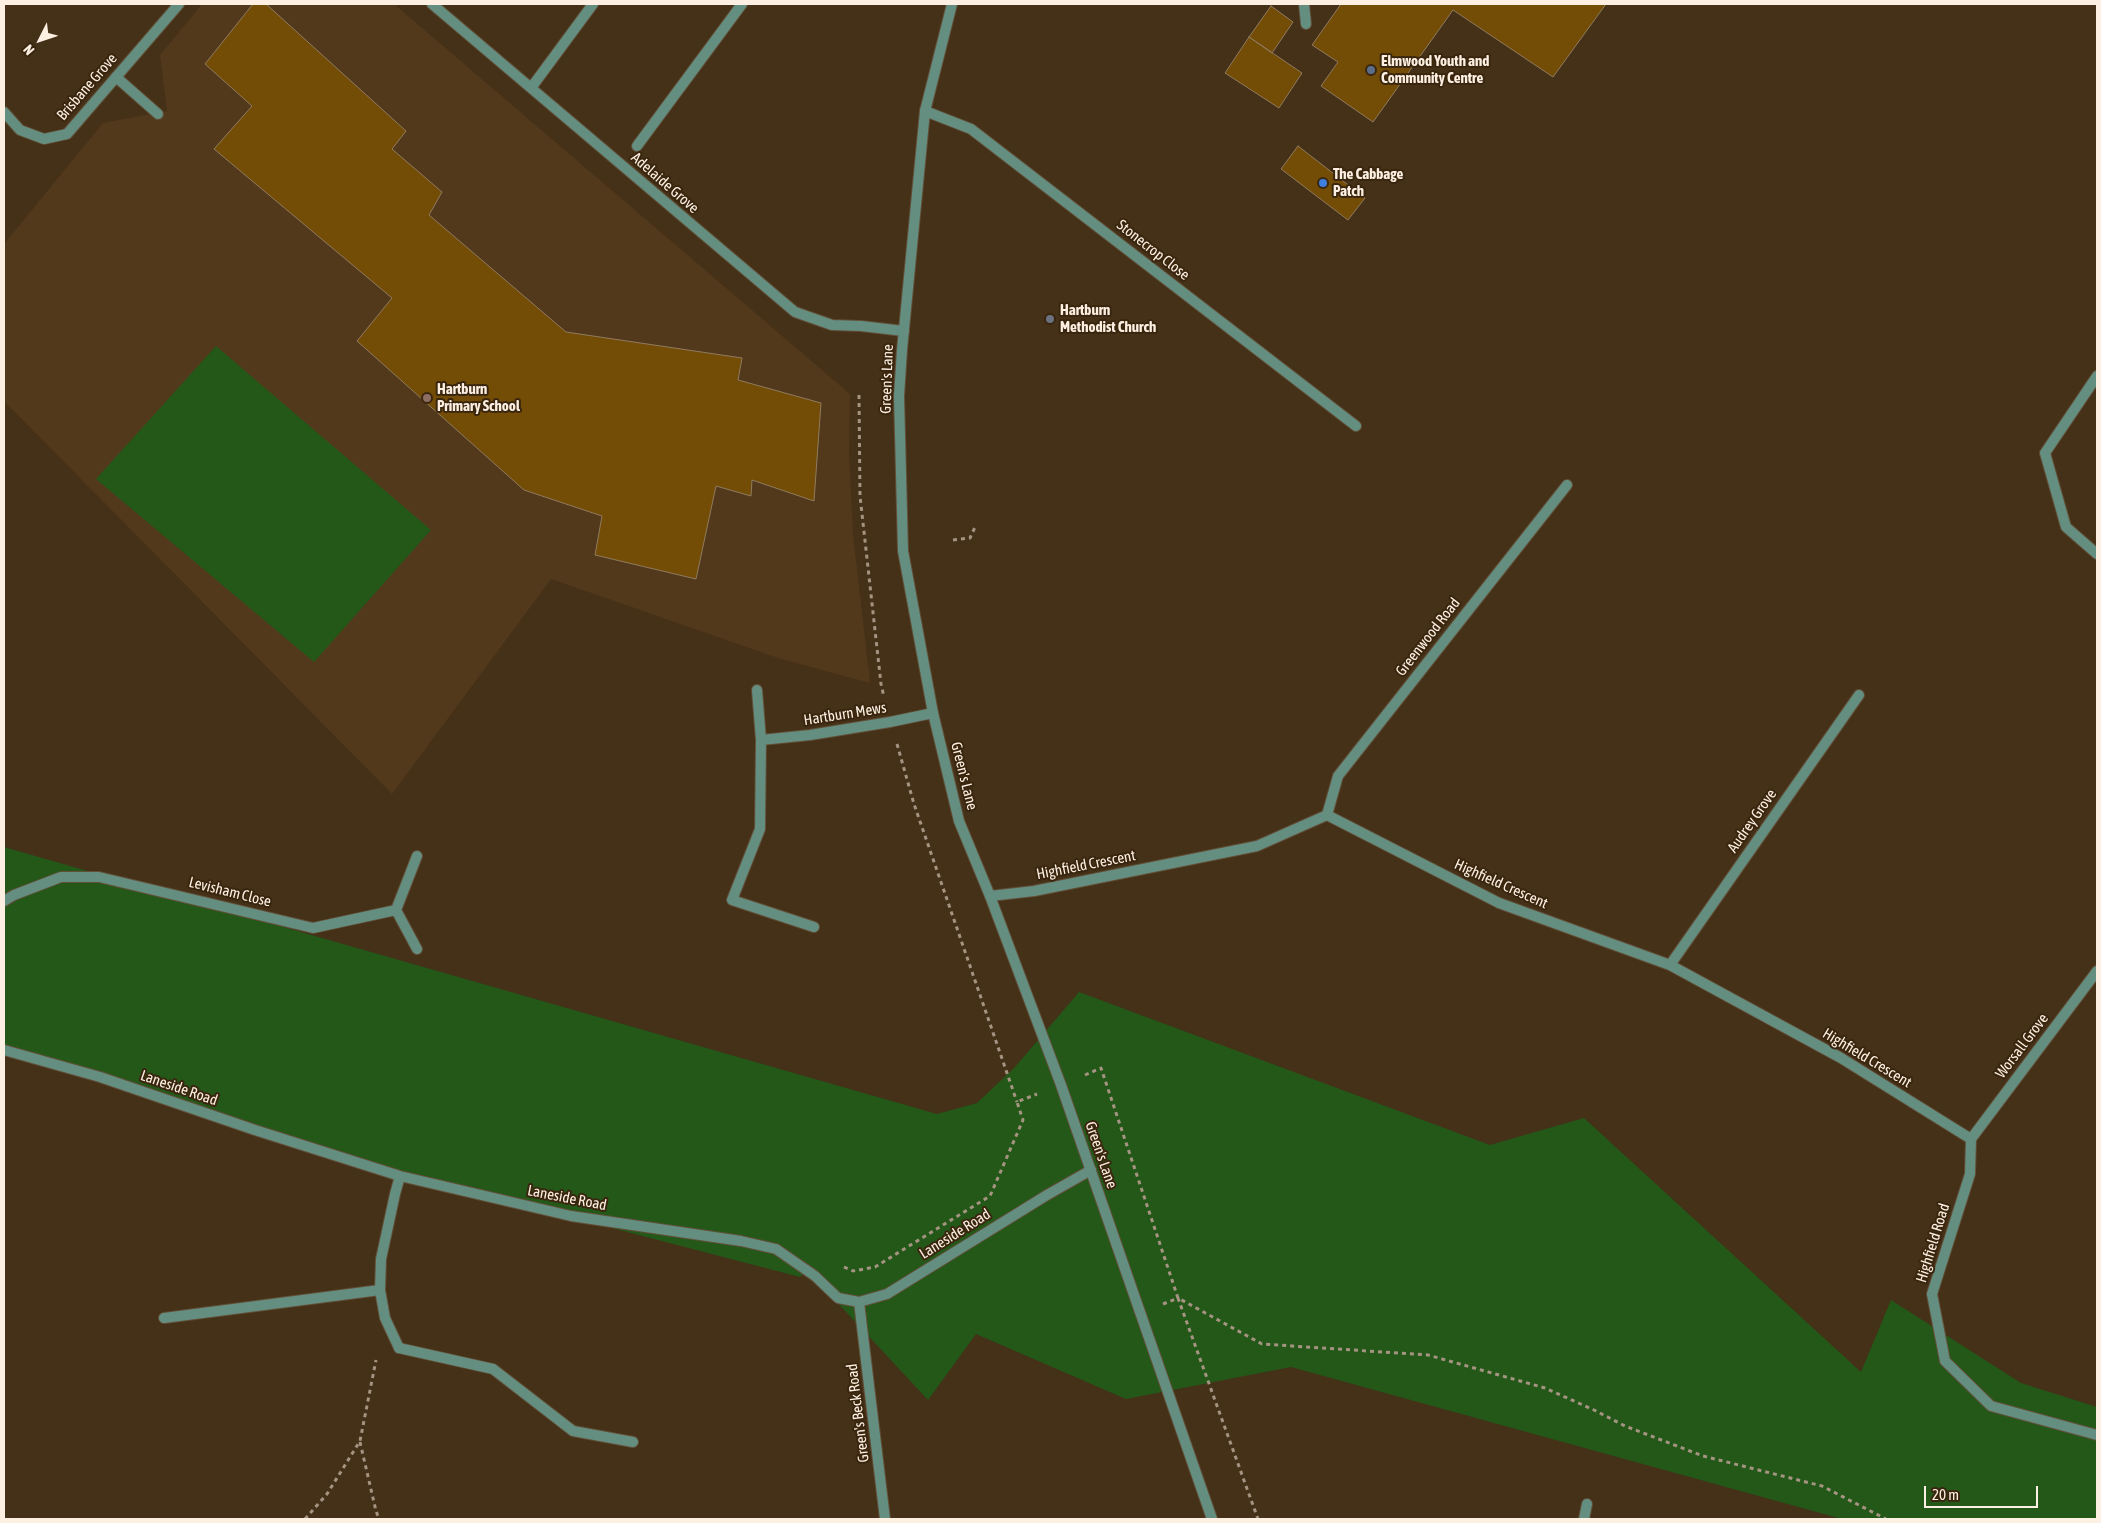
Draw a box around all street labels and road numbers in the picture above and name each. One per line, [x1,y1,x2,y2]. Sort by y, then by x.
street label: Brisbane Grove [53,50,121,124]
street label: Adelaide Grove [627,149,703,217]
street label: Stonecrop Close [1113,216,1193,284]
street label: Green's Lane [877,344,897,414]
street label: Greenwood Road [1392,594,1464,680]
street label: Hartburn Mews [802,699,888,729]
street label: Green's Lane [947,740,981,812]
street label: Audrey Grove [1724,786,1780,856]
street label: Highfield Crescent [1035,847,1137,883]
street label: Highfield Crescent [1451,855,1551,913]
street label: Levisham Close [187,873,273,911]
street label: Worsall Grove [1992,1010,2052,1082]
street label: Highfield Crescent [1819,1024,1915,1092]
street label: Laneside Road [138,1066,220,1110]
street label: Green's Lane [1081,1119,1121,1191]
street label: Laneside Road [526,1182,608,1214]
street label: Highfield Road [1912,1201,1954,1285]
street label: Laneside Road [916,1205,994,1263]
street label: Green's Beck Road [843,1363,873,1463]

